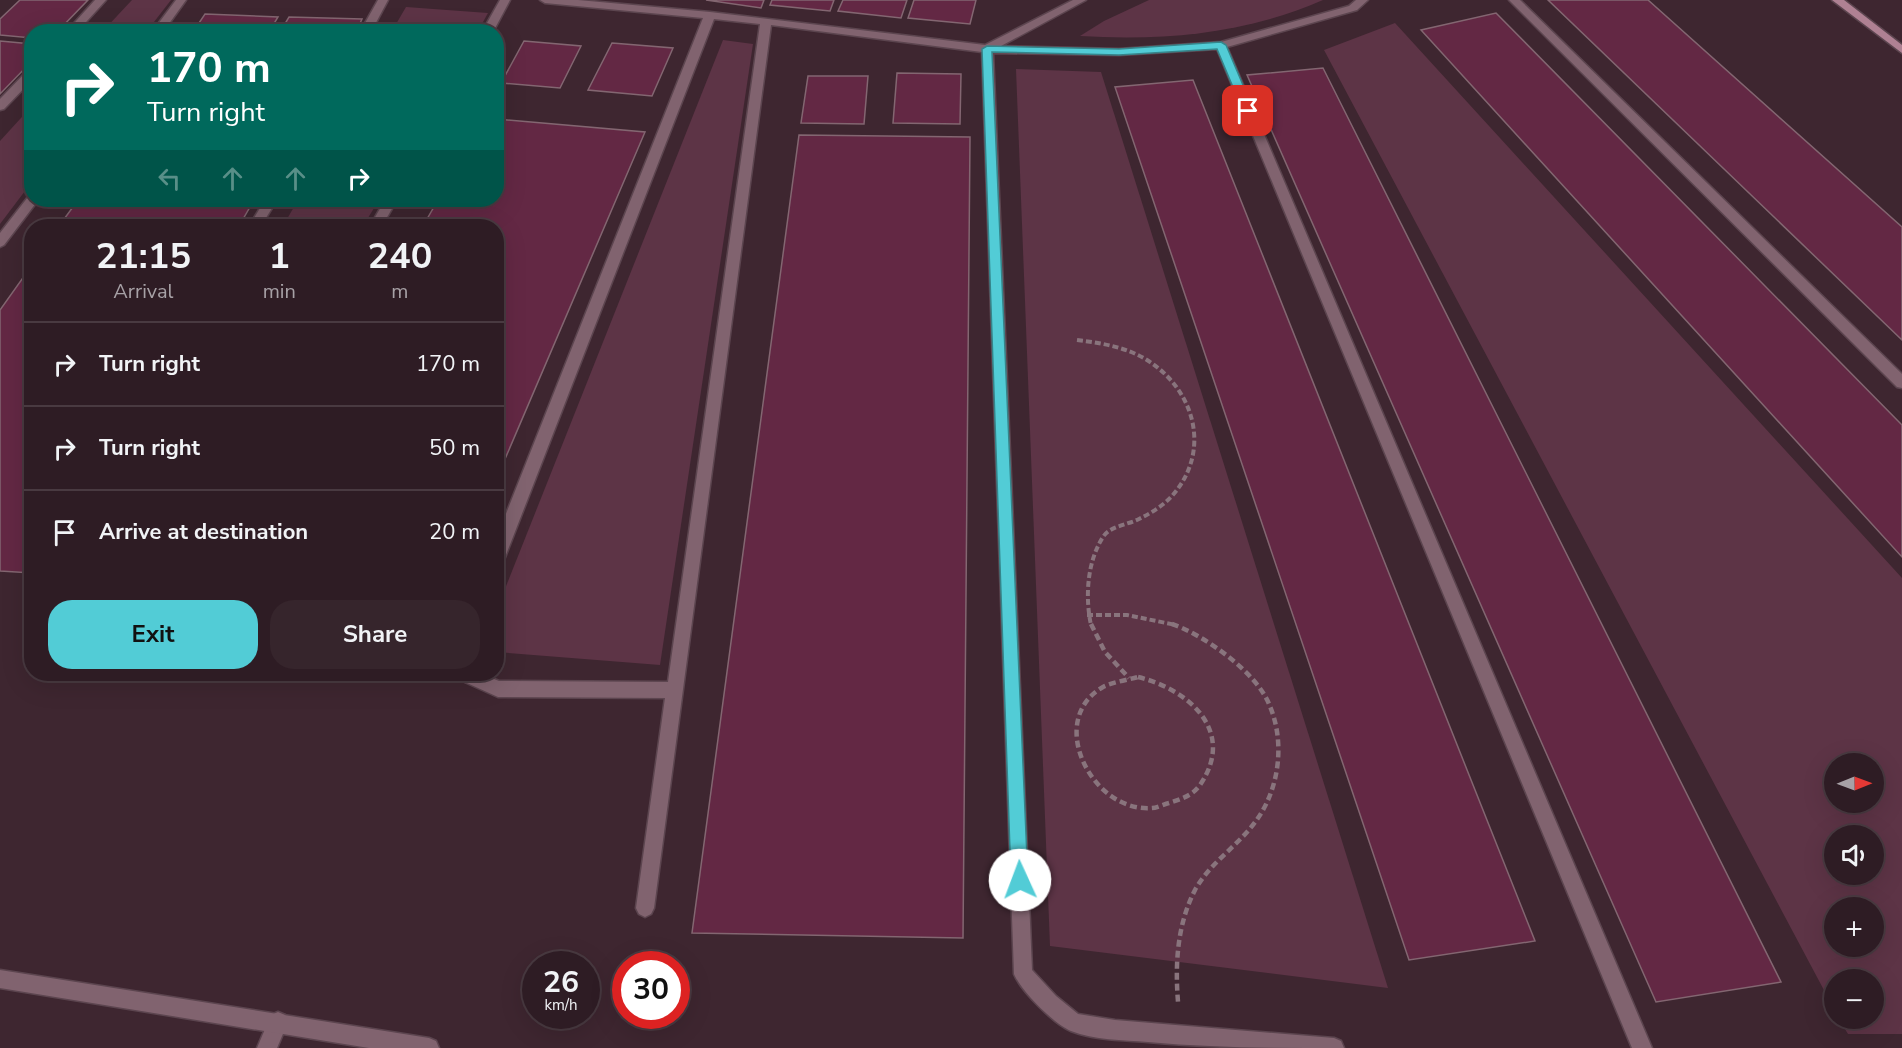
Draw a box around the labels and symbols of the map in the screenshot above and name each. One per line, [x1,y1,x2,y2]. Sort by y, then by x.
pin [1222,85,1273,136]
north arrow [1824,753,1884,813]
position arrow [988,848,1052,912]
speed limit sign: 30 [612,951,690,1029]

